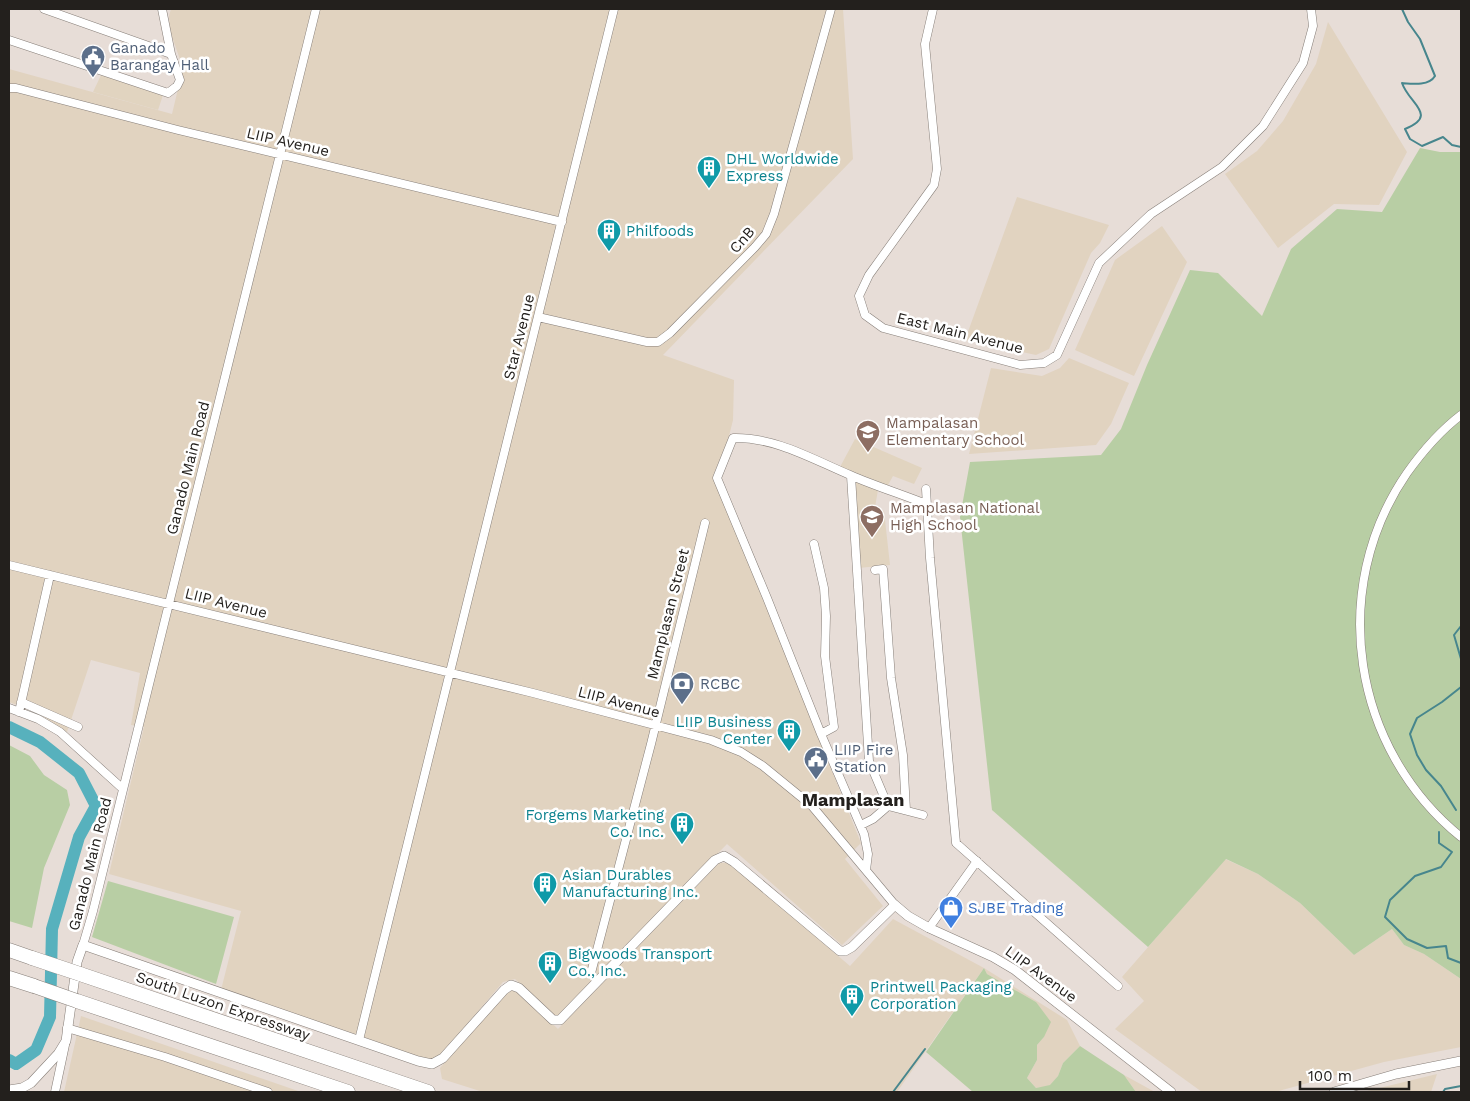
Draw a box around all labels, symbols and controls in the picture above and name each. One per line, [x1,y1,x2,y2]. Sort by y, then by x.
place label: Ganado Barangay Hall [110,39,209,74]
public building icon: Ganado Barangay Hall [80,44,106,78]
street label: LIIP Avenue [245,124,331,160]
place label: DHL Worldwide Express [726,150,839,185]
building icon: DHL Worldwide Express [696,155,722,189]
building icon: Philfoods [596,218,622,252]
place label: Philfoods [626,222,694,240]
street label: CnB [726,223,758,257]
street label: Star Avenue [500,292,538,382]
street label: East Main Avenue [895,309,1025,357]
street label: Ganado Main Road [163,399,213,537]
place label: Mampalasan Elementary School [886,414,1025,449]
school or university icon: Mampalasan Elementary School [855,419,881,453]
place label: Mamplasan National High School [890,499,1040,534]
school or university icon: Mamplasan National High School [859,504,885,538]
street label: Mamplasan Street [643,546,693,681]
street label: LIIP Avenue [183,584,269,622]
bank icon: RCBC [669,671,695,705]
place label: RCBC [700,675,740,693]
street label: LIIP Avenue [576,682,662,722]
place label: LIIP Business Center [676,713,772,748]
building icon: LIIP Business Center [776,718,802,752]
place label: LIIP Fire Station [834,741,893,776]
public building icon: LIIP Fire Station [803,746,829,780]
district label: Mamplasan [802,789,904,810]
street label: Ganado Main Road [65,795,115,933]
place label: Forgems Marketing Co. Inc. [525,806,664,841]
building icon: Forgems Marketing Co. Inc. [669,811,695,845]
place label: Asian Durables Manufacturing Inc. [562,866,698,901]
building icon: Asian Durables Manufacturing Inc. [532,871,558,905]
shop icon: SJBE Trading [938,895,964,929]
place label: SJBE Trading [968,899,1063,917]
street label: LIIP Avenue [1002,942,1080,1006]
place label: Bigwoods Transport Co., Inc. [568,945,713,980]
building icon: Bigwoods Transport Co., Inc. [537,950,563,984]
street label: South Luzon Expressway [134,968,313,1044]
place label: Printwell Packaging Corporation [870,978,1012,1013]
building icon: Printwell Packaging Corporation [839,983,865,1017]
scale bar [1300,1058,1409,1090]
text: 100 m [1308,1067,1352,1085]

